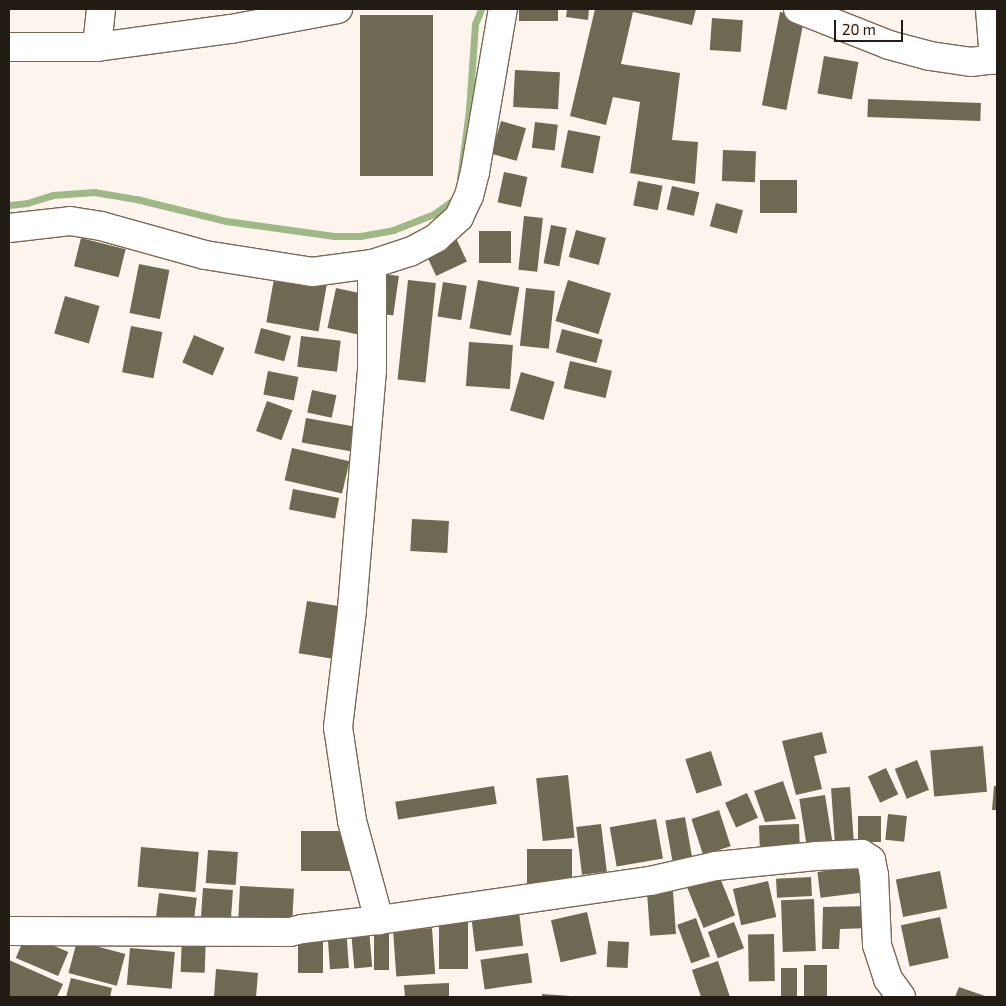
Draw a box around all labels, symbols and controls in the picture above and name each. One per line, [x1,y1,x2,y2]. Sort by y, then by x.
scale bar [836,10,905,42]
text: 20 m [842,20,876,38]

